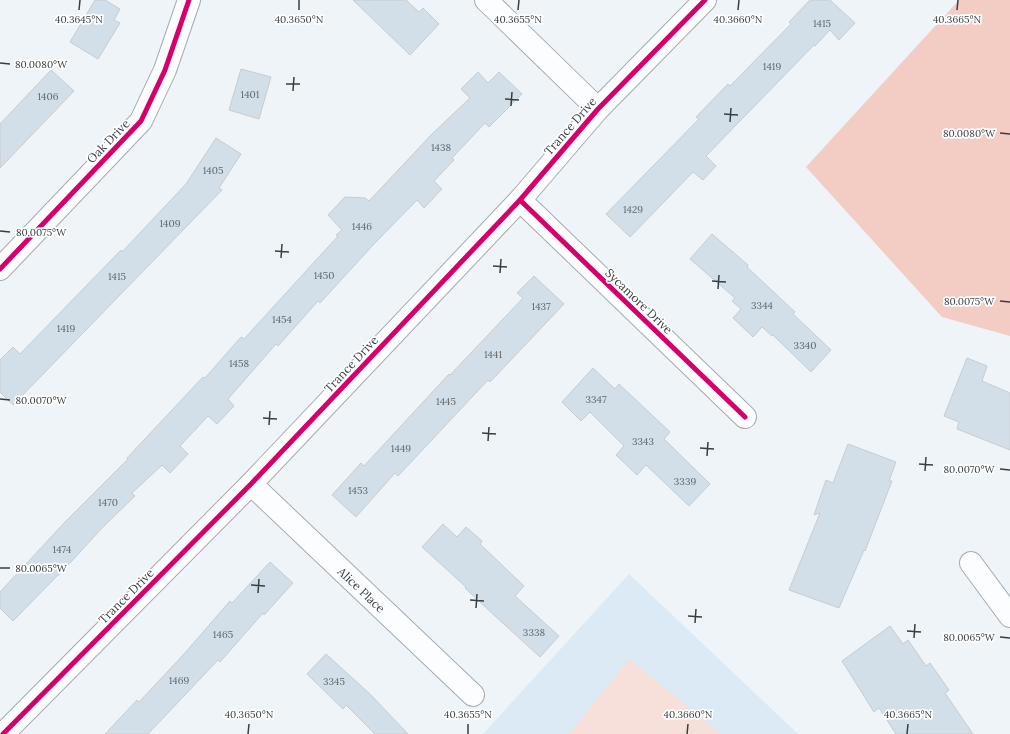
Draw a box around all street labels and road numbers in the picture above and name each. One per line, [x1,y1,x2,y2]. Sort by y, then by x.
street label: Trance Drive [541,94,600,158]
street label: Oak Drive [83,116,133,166]
street label: Sycamore Drive [602,265,676,337]
street label: Trance Drive [321,332,381,395]
street label: Alice Place [334,563,389,616]
street label: Trance Drive [95,565,157,627]

